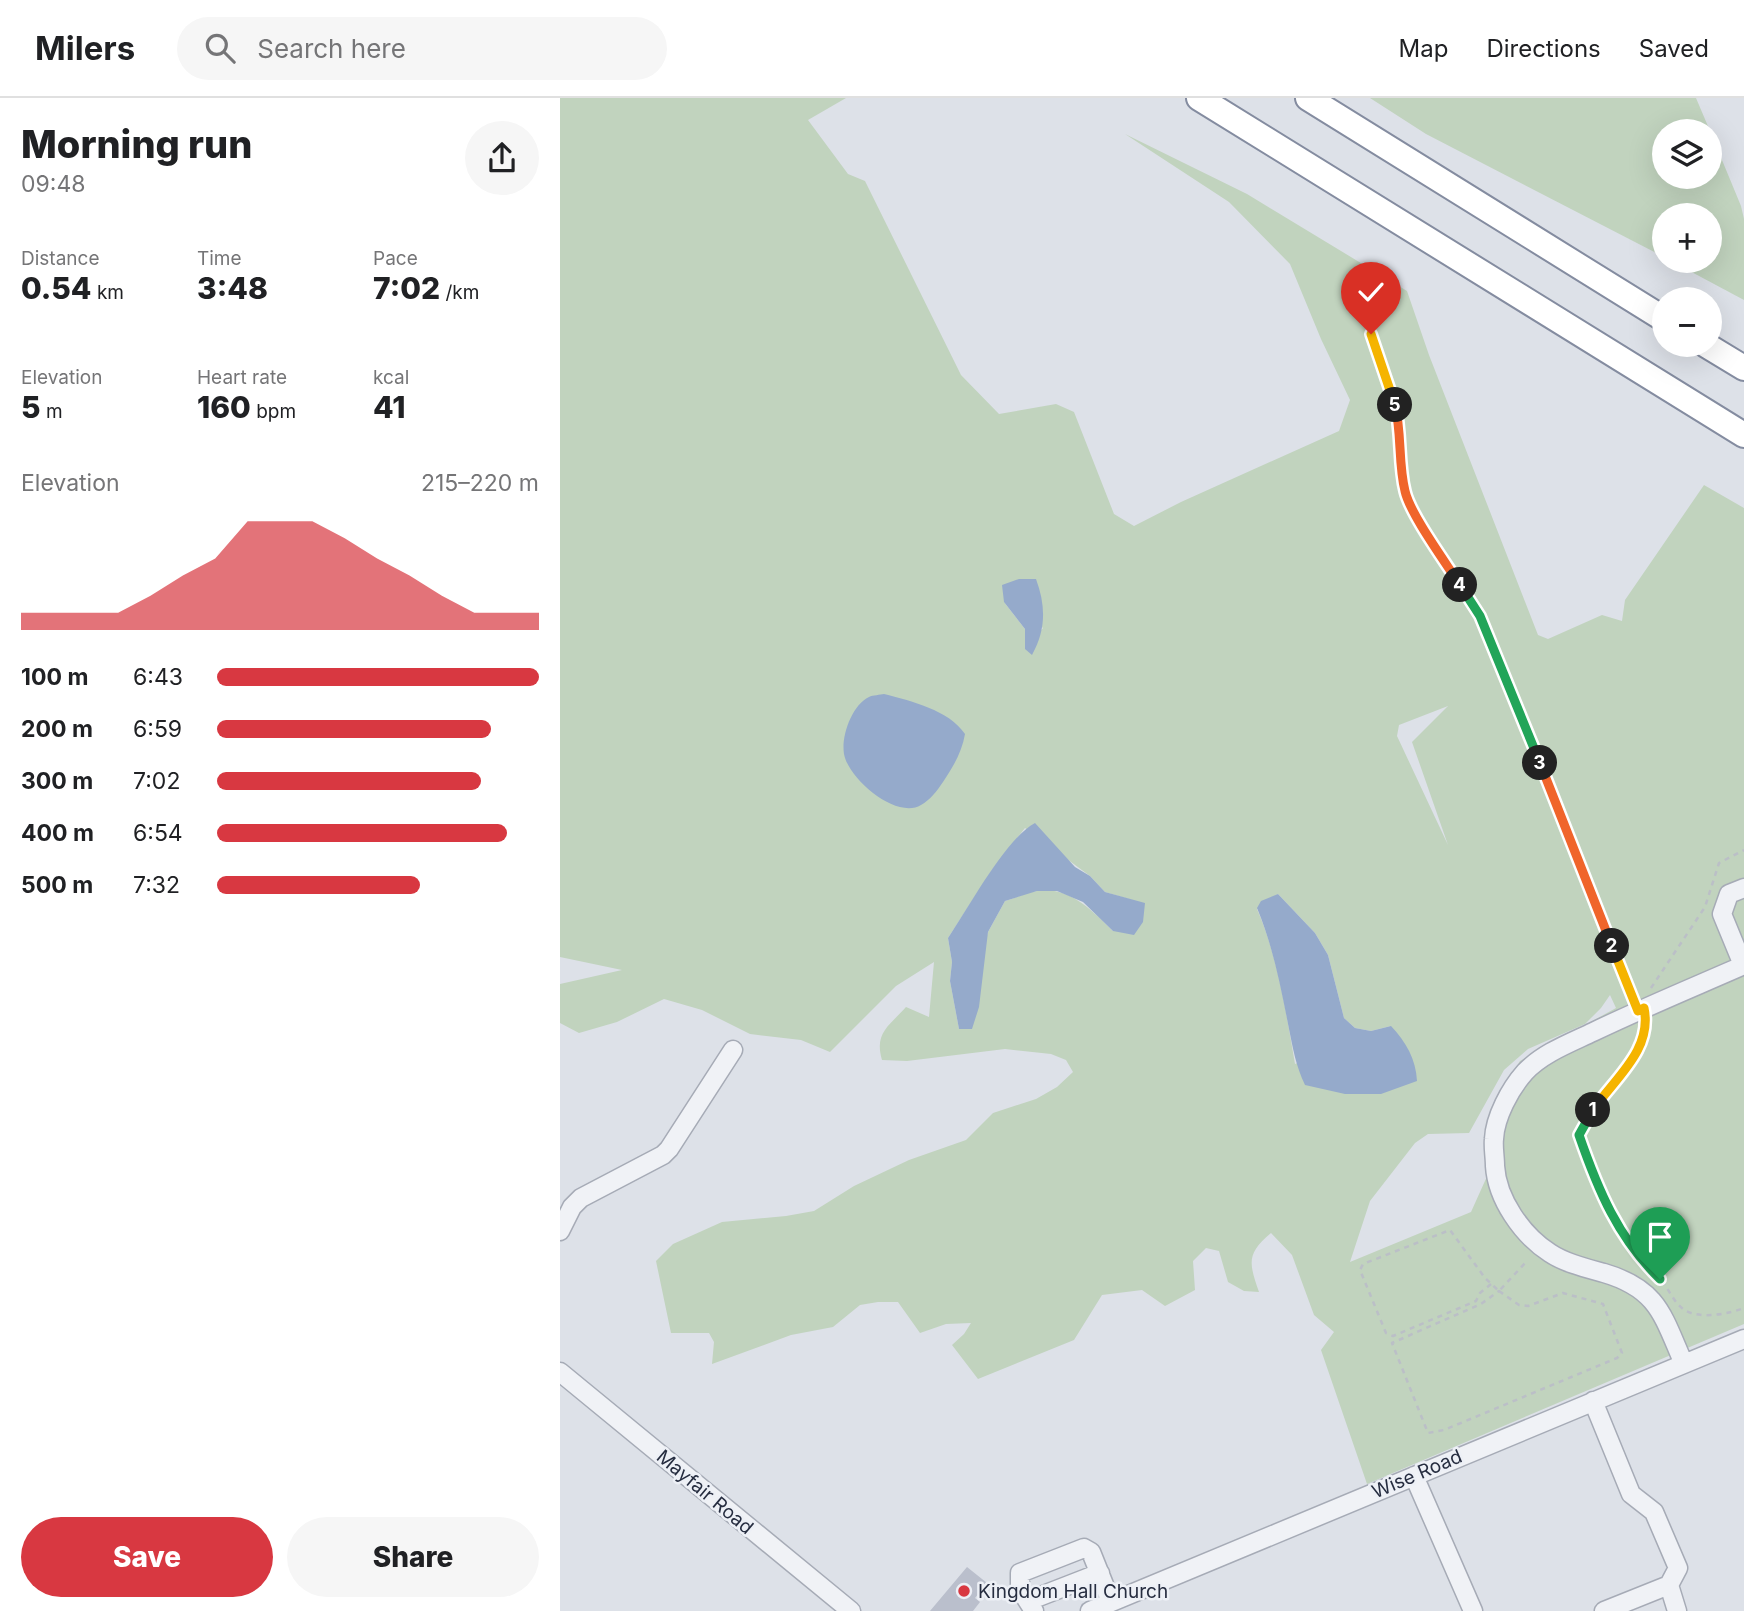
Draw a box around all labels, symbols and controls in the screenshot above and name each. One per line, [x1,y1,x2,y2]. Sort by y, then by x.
search box [177,17,667,80]
text: Milers [35,28,135,68]
icon: search [201,29,239,67]
text: Search here [257,33,406,64]
text: Map [1399,34,1448,63]
text: Directions [1486,34,1601,63]
text: Saved [1639,34,1709,63]
map controls [1652,119,1722,357]
button: layers [1652,119,1722,189]
text: Morning run [21,121,252,167]
button: share [465,121,539,195]
text: 09:48 [21,170,86,198]
button: + [1652,203,1722,273]
text: Distance [21,247,99,270]
text: Time [197,247,242,270]
text: Pace [373,247,418,270]
pin [1341,262,1401,334]
text: 0.54 [21,270,92,306]
text: 3:48 [197,270,268,306]
text: 7:02 [373,270,440,306]
icon: check [1352,273,1390,311]
text: km [92,281,124,304]
text: /km [440,281,479,304]
button: − [1652,287,1722,357]
text: Elevation [21,366,102,389]
text: Heart rate [197,366,287,389]
text: kcal [373,366,409,389]
pin: 5 [1378,388,1412,422]
text: 5 [21,389,41,425]
text: 160 [197,389,251,425]
text: 41 [373,389,406,425]
text: 5 [1388,393,1401,416]
text: m [41,400,63,423]
text: bpm [251,400,296,423]
text: Elevation [21,469,120,497]
text: 215–220 m [421,469,539,497]
pin: 4 [1443,568,1478,602]
text: 4 [1453,573,1466,596]
text: 100 m [21,663,88,691]
text: 6:43 [133,663,183,691]
text: 200 m [21,715,93,743]
text: 6:59 [133,715,182,743]
pin: 3 [1522,746,1558,780]
text: 3 [1533,751,1546,774]
text: 300 m [21,767,93,795]
text: 7:02 [133,767,180,795]
text: 400 m [21,819,94,847]
text: 6:54 [133,819,183,847]
text: 500 m [21,871,93,899]
text: 7:32 [133,871,180,899]
pin: 2 [1594,928,1630,964]
text: 2 [1606,934,1617,957]
pin: 1 [1576,1093,1610,1128]
text: 1 [1588,1098,1597,1121]
pin [1630,1207,1690,1279]
icon: arrive [1641,1218,1679,1256]
street label: Mayfair Road [652,1445,758,1539]
street label: Wise Road [1369,1445,1465,1503]
button: Save [21,1517,273,1597]
button: Share [287,1517,539,1597]
place label: Kingdom Hall Church [978,1580,1168,1603]
marker: Kingdom Hall Church [956,1583,972,1599]

